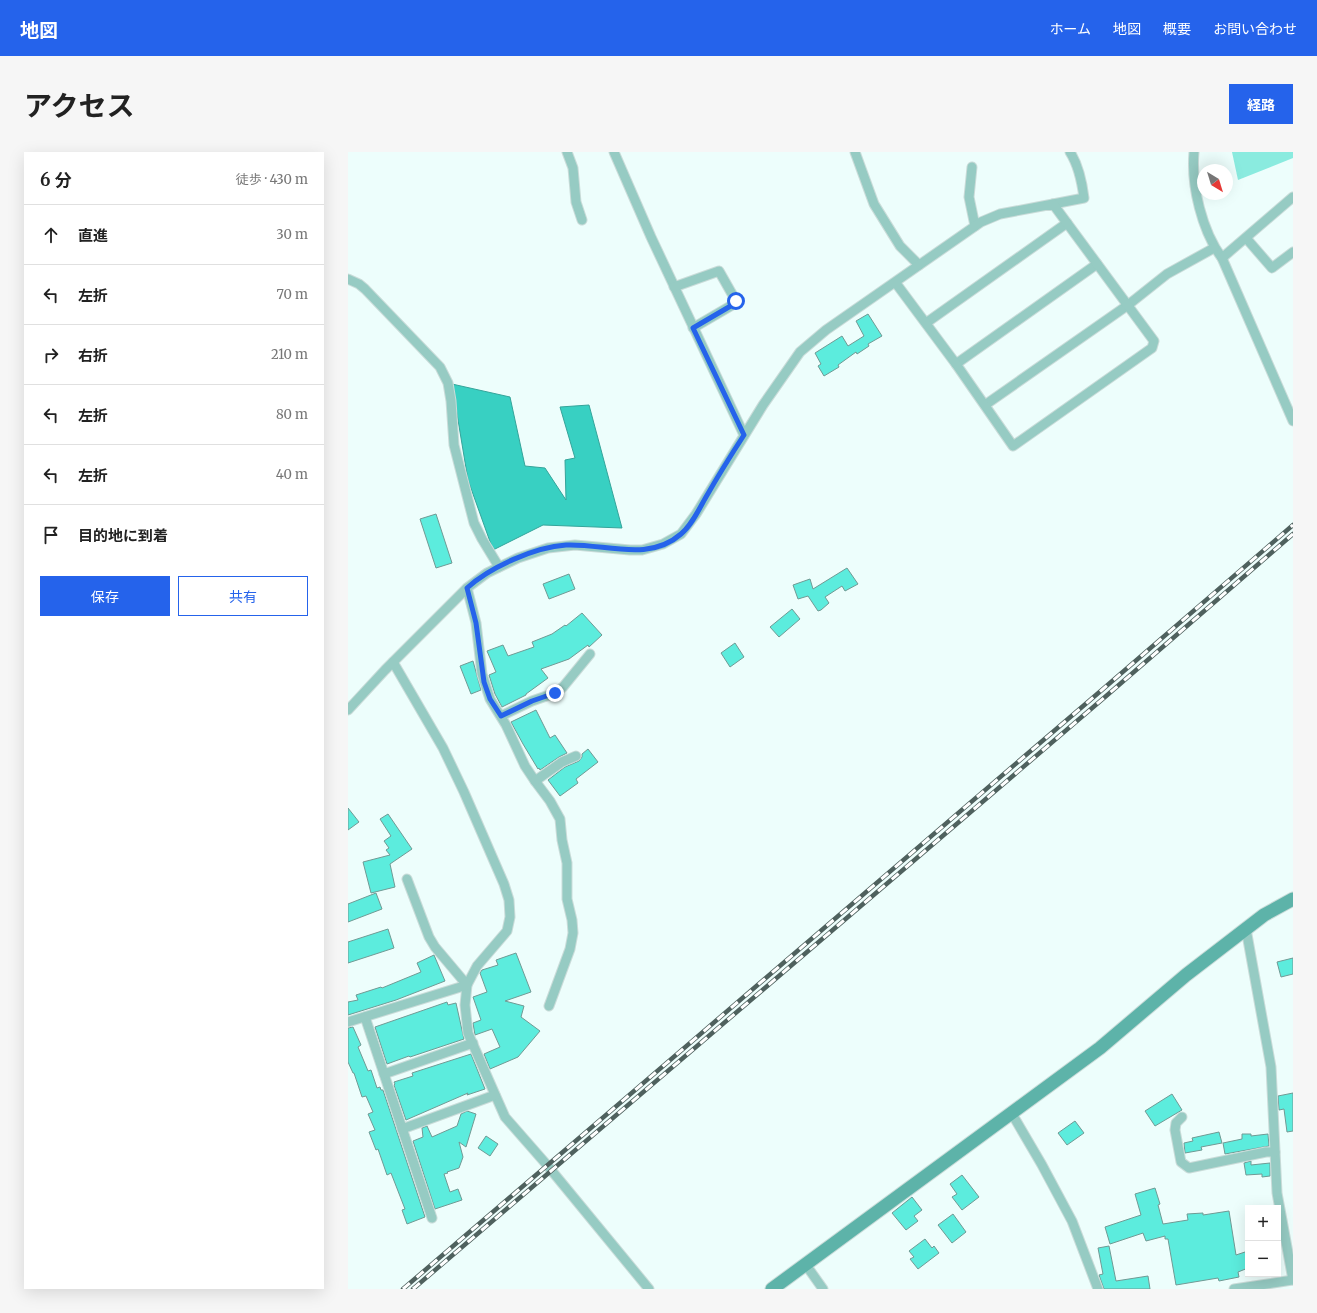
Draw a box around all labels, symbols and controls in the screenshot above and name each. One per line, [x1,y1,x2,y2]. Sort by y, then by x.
text: 地図 [20,18,58,42]
text: ホーム [1049,20,1091,38]
text: 地図 [1113,20,1141,38]
text: 概要 [1163,20,1191,38]
text: お問い合わせ [1213,20,1297,38]
button: 経路 [1229,84,1293,124]
text: アクセス [24,88,135,124]
north arrow [1197,164,1233,200]
text: 6 分 [40,169,71,191]
text: 徒歩 · 430 m [236,171,308,188]
icon: ahead [40,224,62,246]
text: 直進 [78,226,108,245]
text: 30 m [276,226,308,243]
icon: left [40,284,62,306]
text: 左折 [78,286,108,305]
text: 70 m [277,286,308,303]
route start [727,292,745,310]
icon: right [40,344,62,366]
text: 右折 [78,346,108,365]
text: 210 m [271,346,308,363]
icon: left [40,404,62,426]
text: 左折 [78,406,108,425]
text: 80 m [276,406,308,423]
icon: left [40,464,62,486]
text: 左折 [78,466,108,485]
text: 40 m [276,466,308,483]
icon: arrive [40,524,62,546]
text: 目的地に到着 [78,526,168,545]
button: 保存 [40,576,170,616]
button: 共有 [178,576,308,616]
route end [546,684,564,702]
map controls [1245,1205,1281,1277]
button: + [1245,1205,1281,1241]
button: − [1245,1241,1281,1277]

